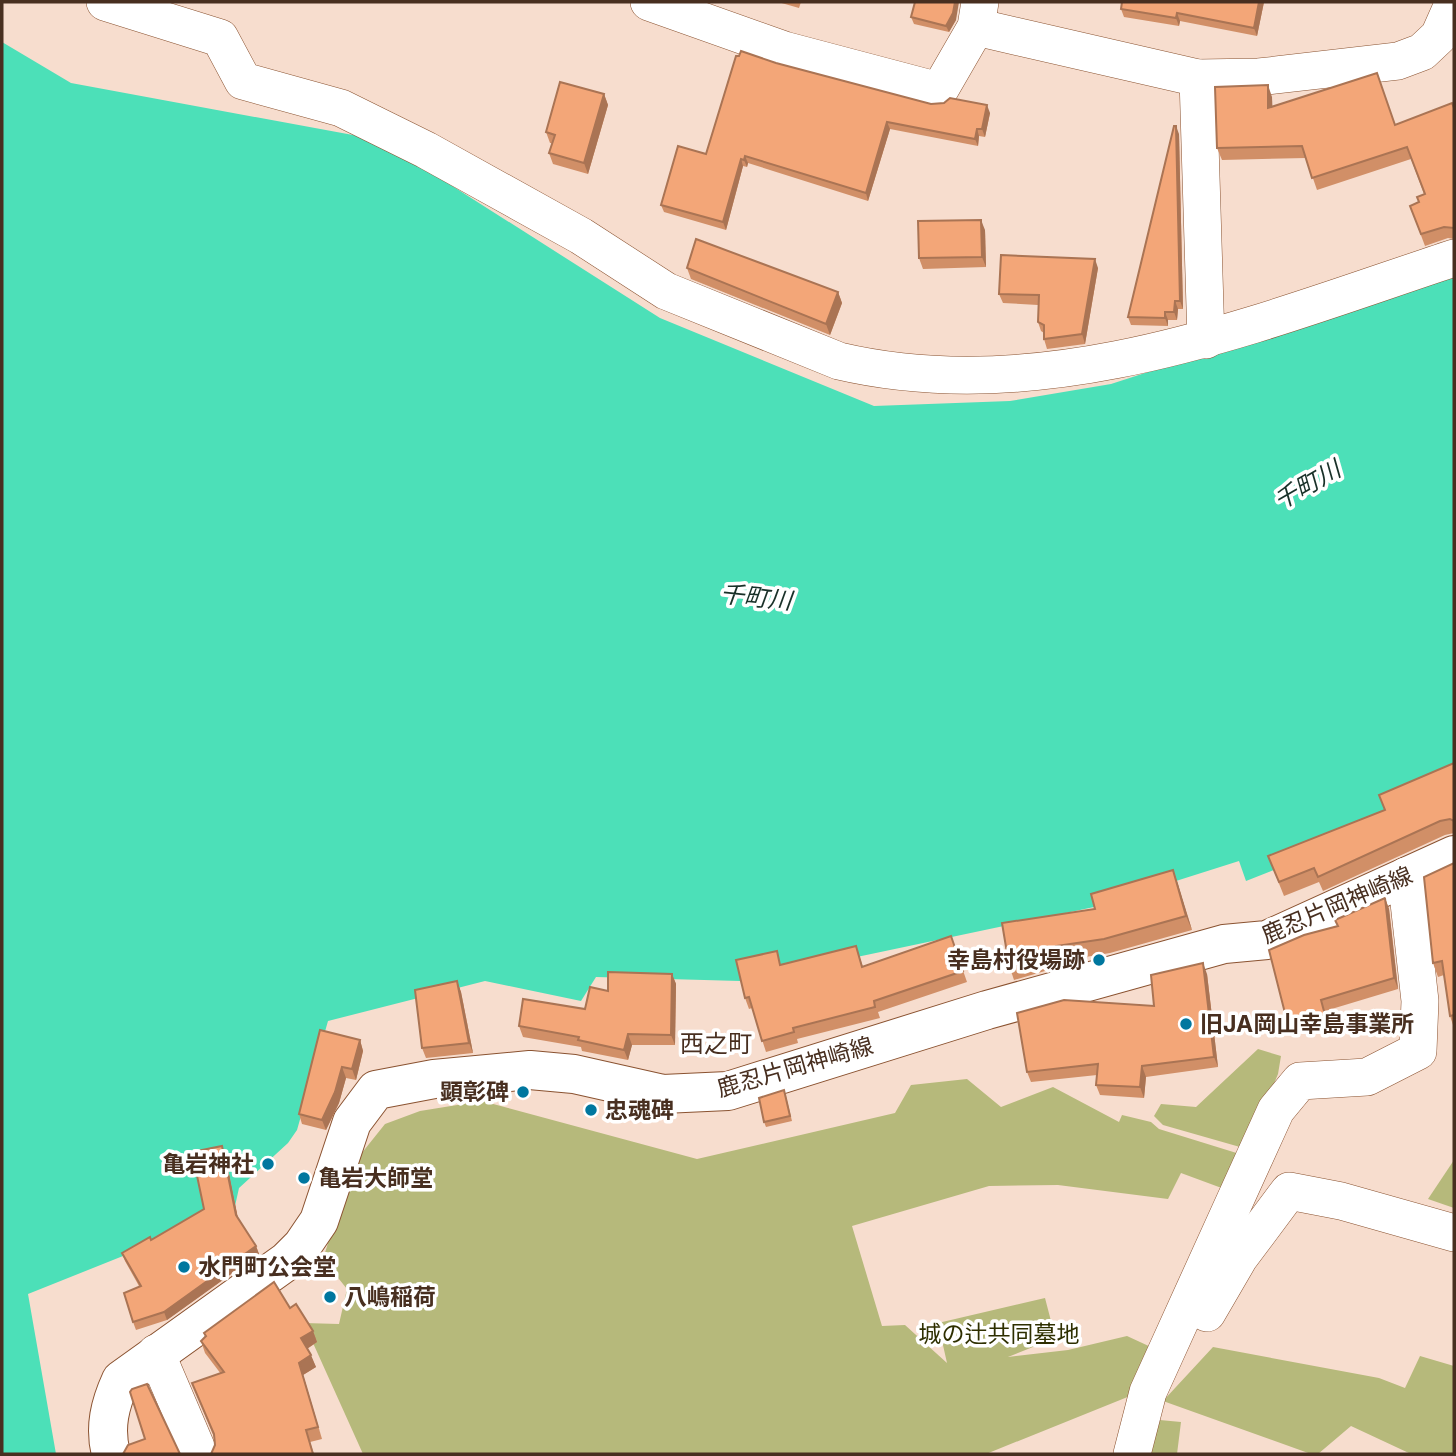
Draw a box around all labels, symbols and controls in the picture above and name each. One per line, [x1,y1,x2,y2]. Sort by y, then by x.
water label: 千町川 [1269,453,1348,516]
water label: 千町川 [719,579,796,615]
street label: 鹿忍片岡神崎線 [1257,861,1417,949]
place label: 幸島村役場跡 [947,946,1085,974]
marker: 幸島村役場跡 [1091,952,1107,968]
place label: 旧JA岡山幸島事業所 [1200,1010,1414,1038]
marker: 旧JA岡山幸島事業所 [1178,1016,1194,1032]
district label: 西之町 [680,1029,752,1058]
street label: 鹿忍片岡神崎線 [714,1031,876,1103]
place label: 顕彰碑 [440,1078,509,1106]
marker: 顕彰碑 [515,1084,531,1100]
place label: 忠魂碑 [605,1096,674,1124]
marker: 忠魂碑 [583,1102,599,1118]
place label: 亀岩神社 [162,1150,254,1178]
marker: 亀岩神社 [260,1156,276,1172]
place label: 亀岩大師堂 [318,1164,433,1192]
marker: 亀岩大師堂 [296,1170,312,1186]
place label: 水門町公会堂 [198,1253,336,1281]
marker: 水門町公会堂 [176,1259,192,1275]
place label: 八嶋稲荷 [344,1283,436,1311]
marker: 八嶋稲荷 [322,1289,338,1305]
park label: 城の辻共同墓地 [919,1320,1080,1348]

